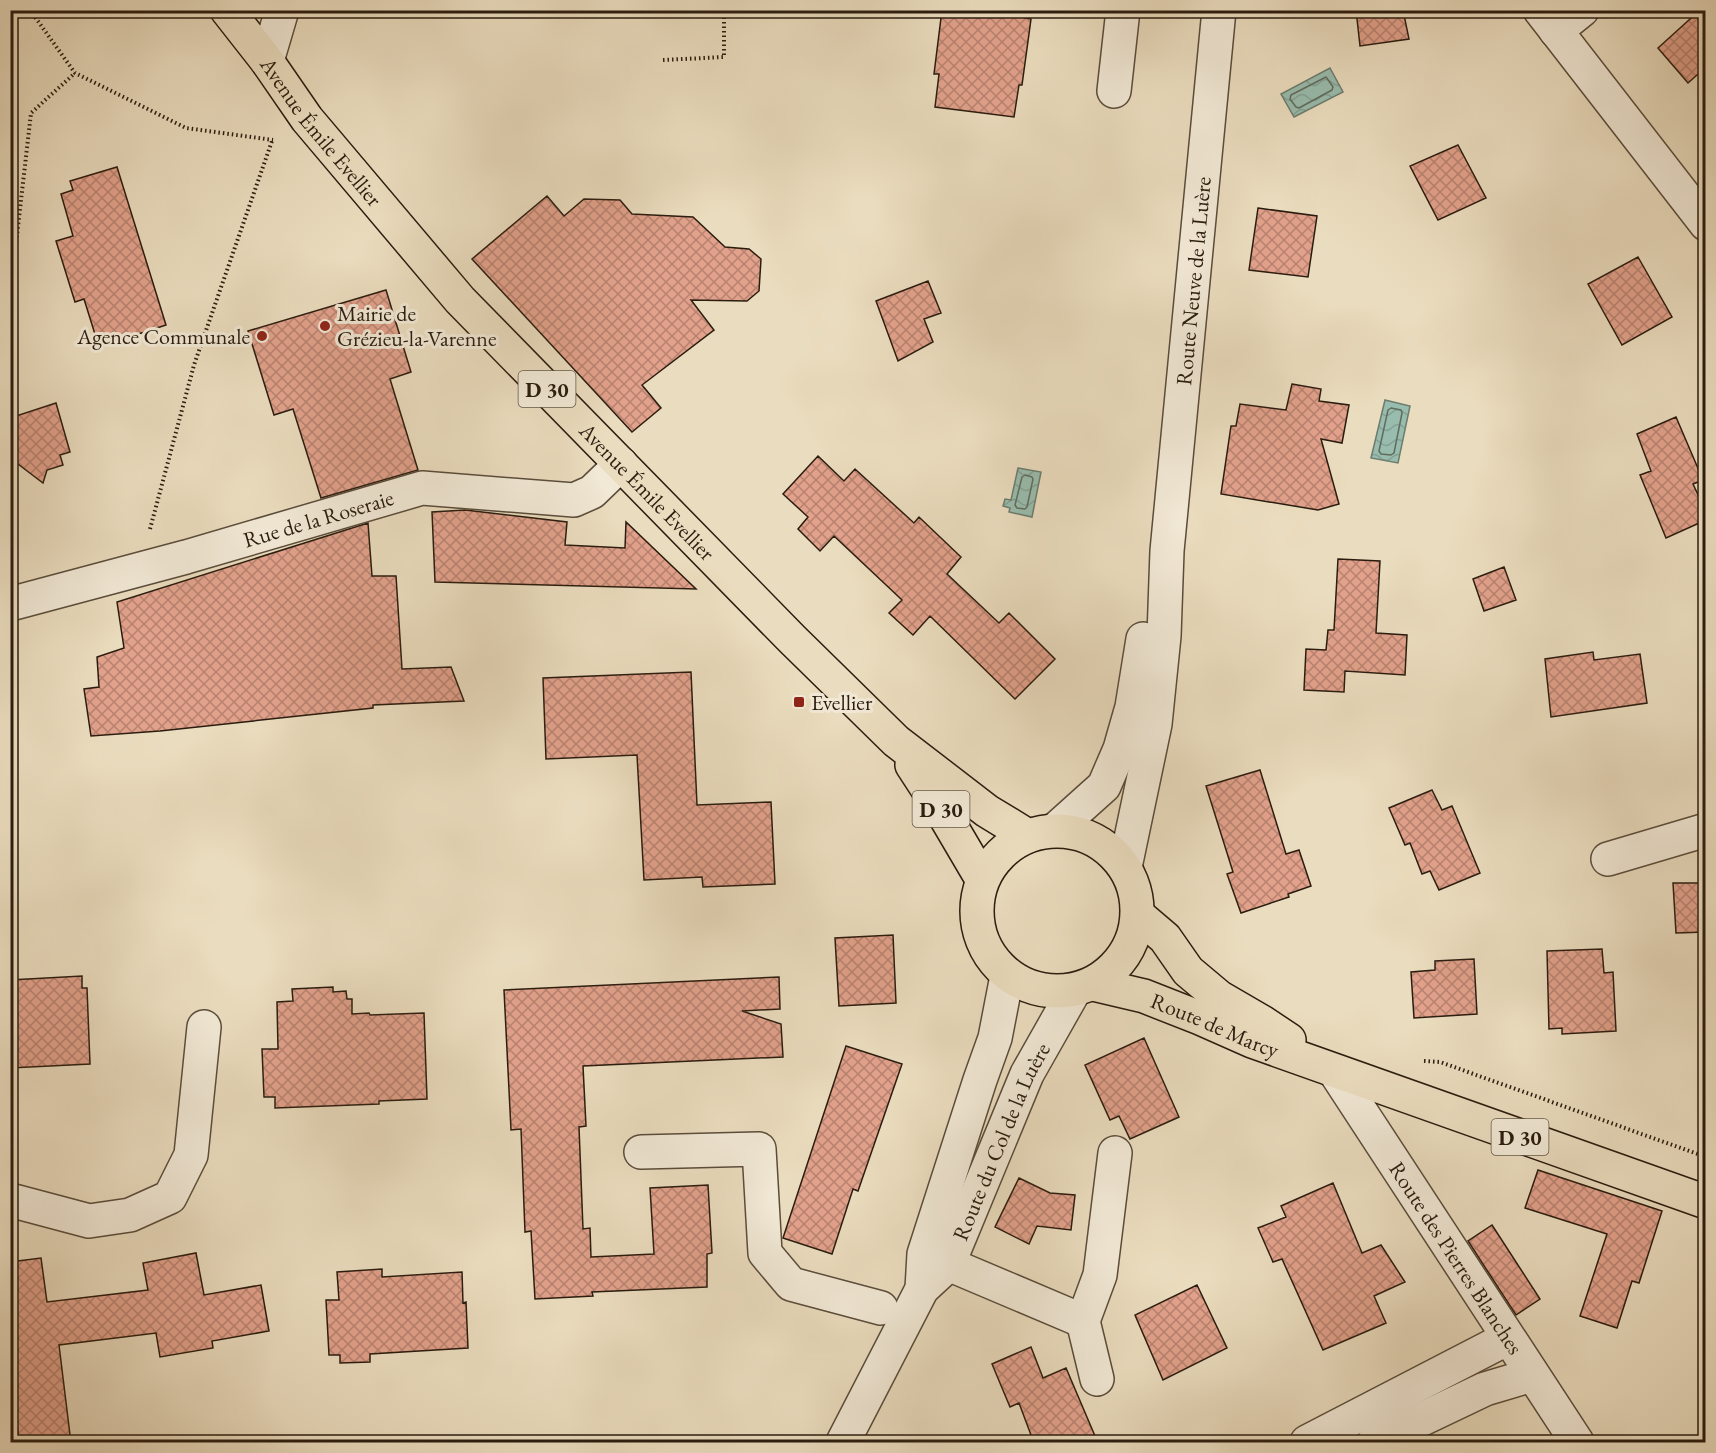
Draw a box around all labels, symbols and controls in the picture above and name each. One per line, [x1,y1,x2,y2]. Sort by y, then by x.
street label: Avenue Émile Evellier [253,50,389,213]
street label: Route Neuve de la Luère [1169,175,1217,387]
place label: Mairie de Grézieu-la-Varenne [337,299,497,353]
marker: Mairie de Grézieu-la-Varenne [318,319,332,333]
place label: Agence Communale [76,322,250,351]
marker: Agence Communale [255,329,269,343]
road number: D 30 [518,371,576,407]
street label: Avenue Émile Evellier [573,415,722,567]
street label: Rue de la Roseraie [240,482,397,554]
place label: Evellier [811,688,873,717]
marker: Evellier [792,695,806,709]
road number: D 30 [912,791,970,827]
street label: Route de Marcy [1147,986,1283,1064]
street label: Route du Col de la Luère [945,1037,1057,1245]
road number: D 30 [1492,1119,1549,1155]
street label: Route des Pierres Blanches [1383,1156,1530,1360]

